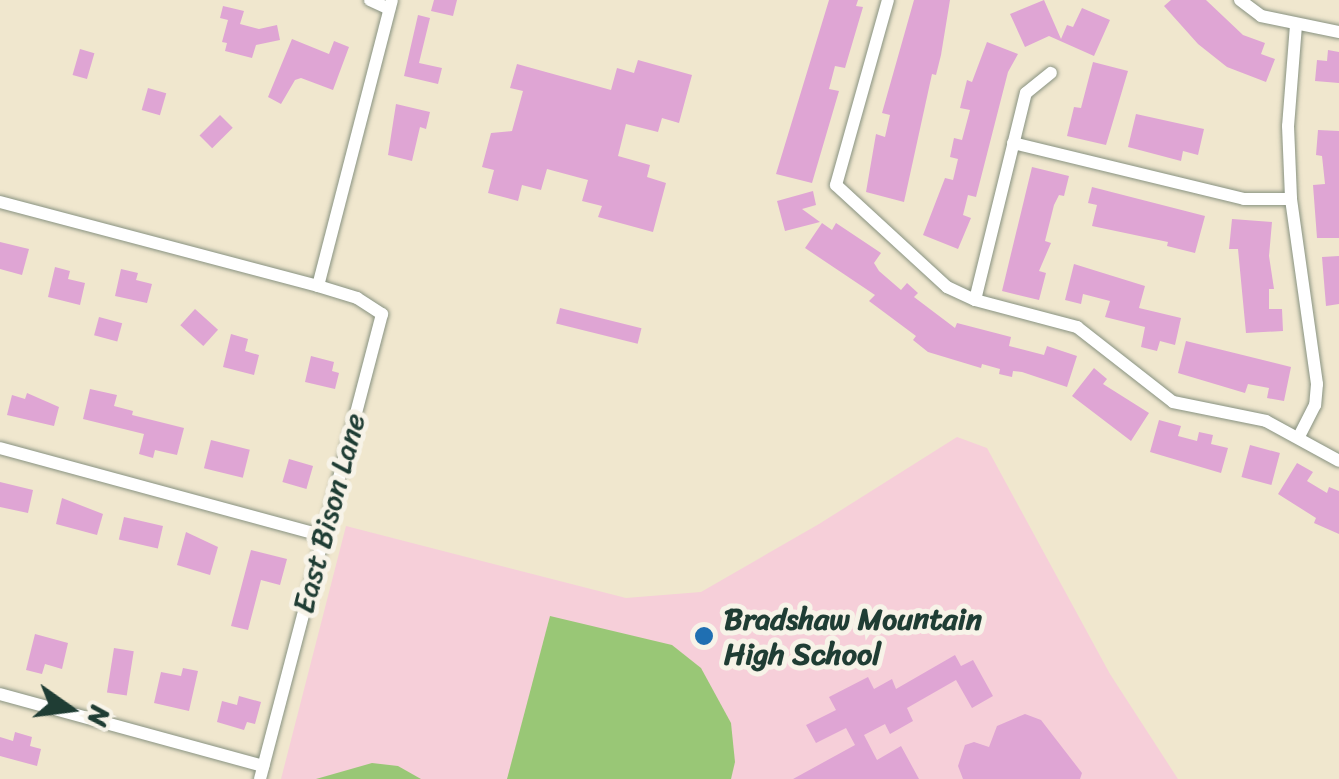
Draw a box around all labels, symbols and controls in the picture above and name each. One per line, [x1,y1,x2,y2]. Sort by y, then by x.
street label: East Bison Lane [285,408,373,618]
place label: Bradshaw Mountain High School [724,601,982,672]
marker: Bradshaw Mountain High School [693,625,715,647]
north arrow [20,659,120,759]
text: N [73,701,126,732]

